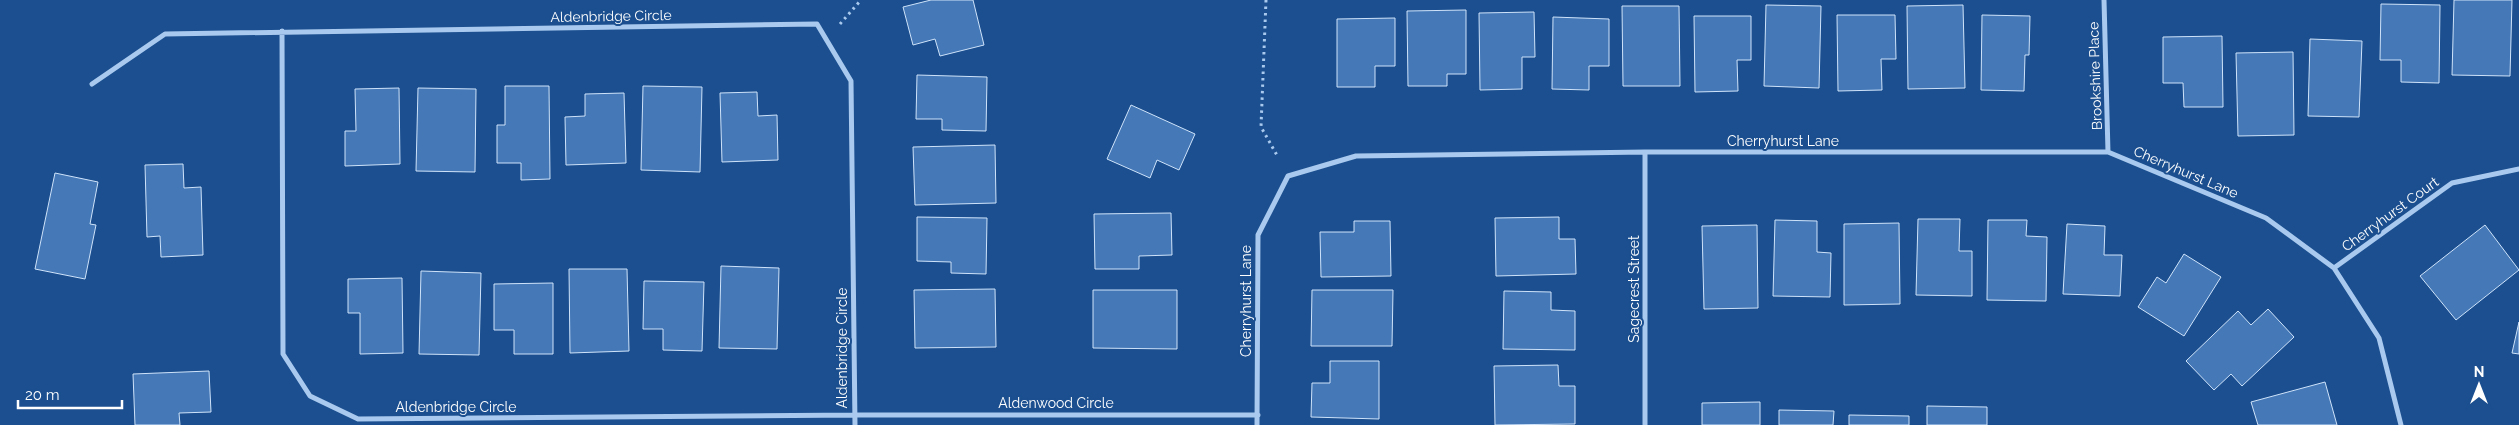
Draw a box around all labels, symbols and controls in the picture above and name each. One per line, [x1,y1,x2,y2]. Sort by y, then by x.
street label: Aldenbridge Circle [550,7,672,25]
street label: Brookshire Place [2085,21,2105,131]
street label: Cherryhurst Lane [1727,133,1839,149]
street label: Cherryhurst Lane [2131,143,2241,201]
street label: Cherryhurst Court [2339,173,2442,254]
street label: Sagecrest Street [1626,235,1642,343]
street label: Cherryhurst Lane [1238,245,1254,357]
street label: Aldenbridge Circle [834,287,850,409]
north arrow [2454,360,2504,410]
text: N [2474,364,2484,380]
scale bar [18,378,121,410]
text: 20 m [25,386,60,404]
street label: Aldenwood Circle [998,395,1114,411]
street label: Aldenbridge Circle [395,399,517,415]

